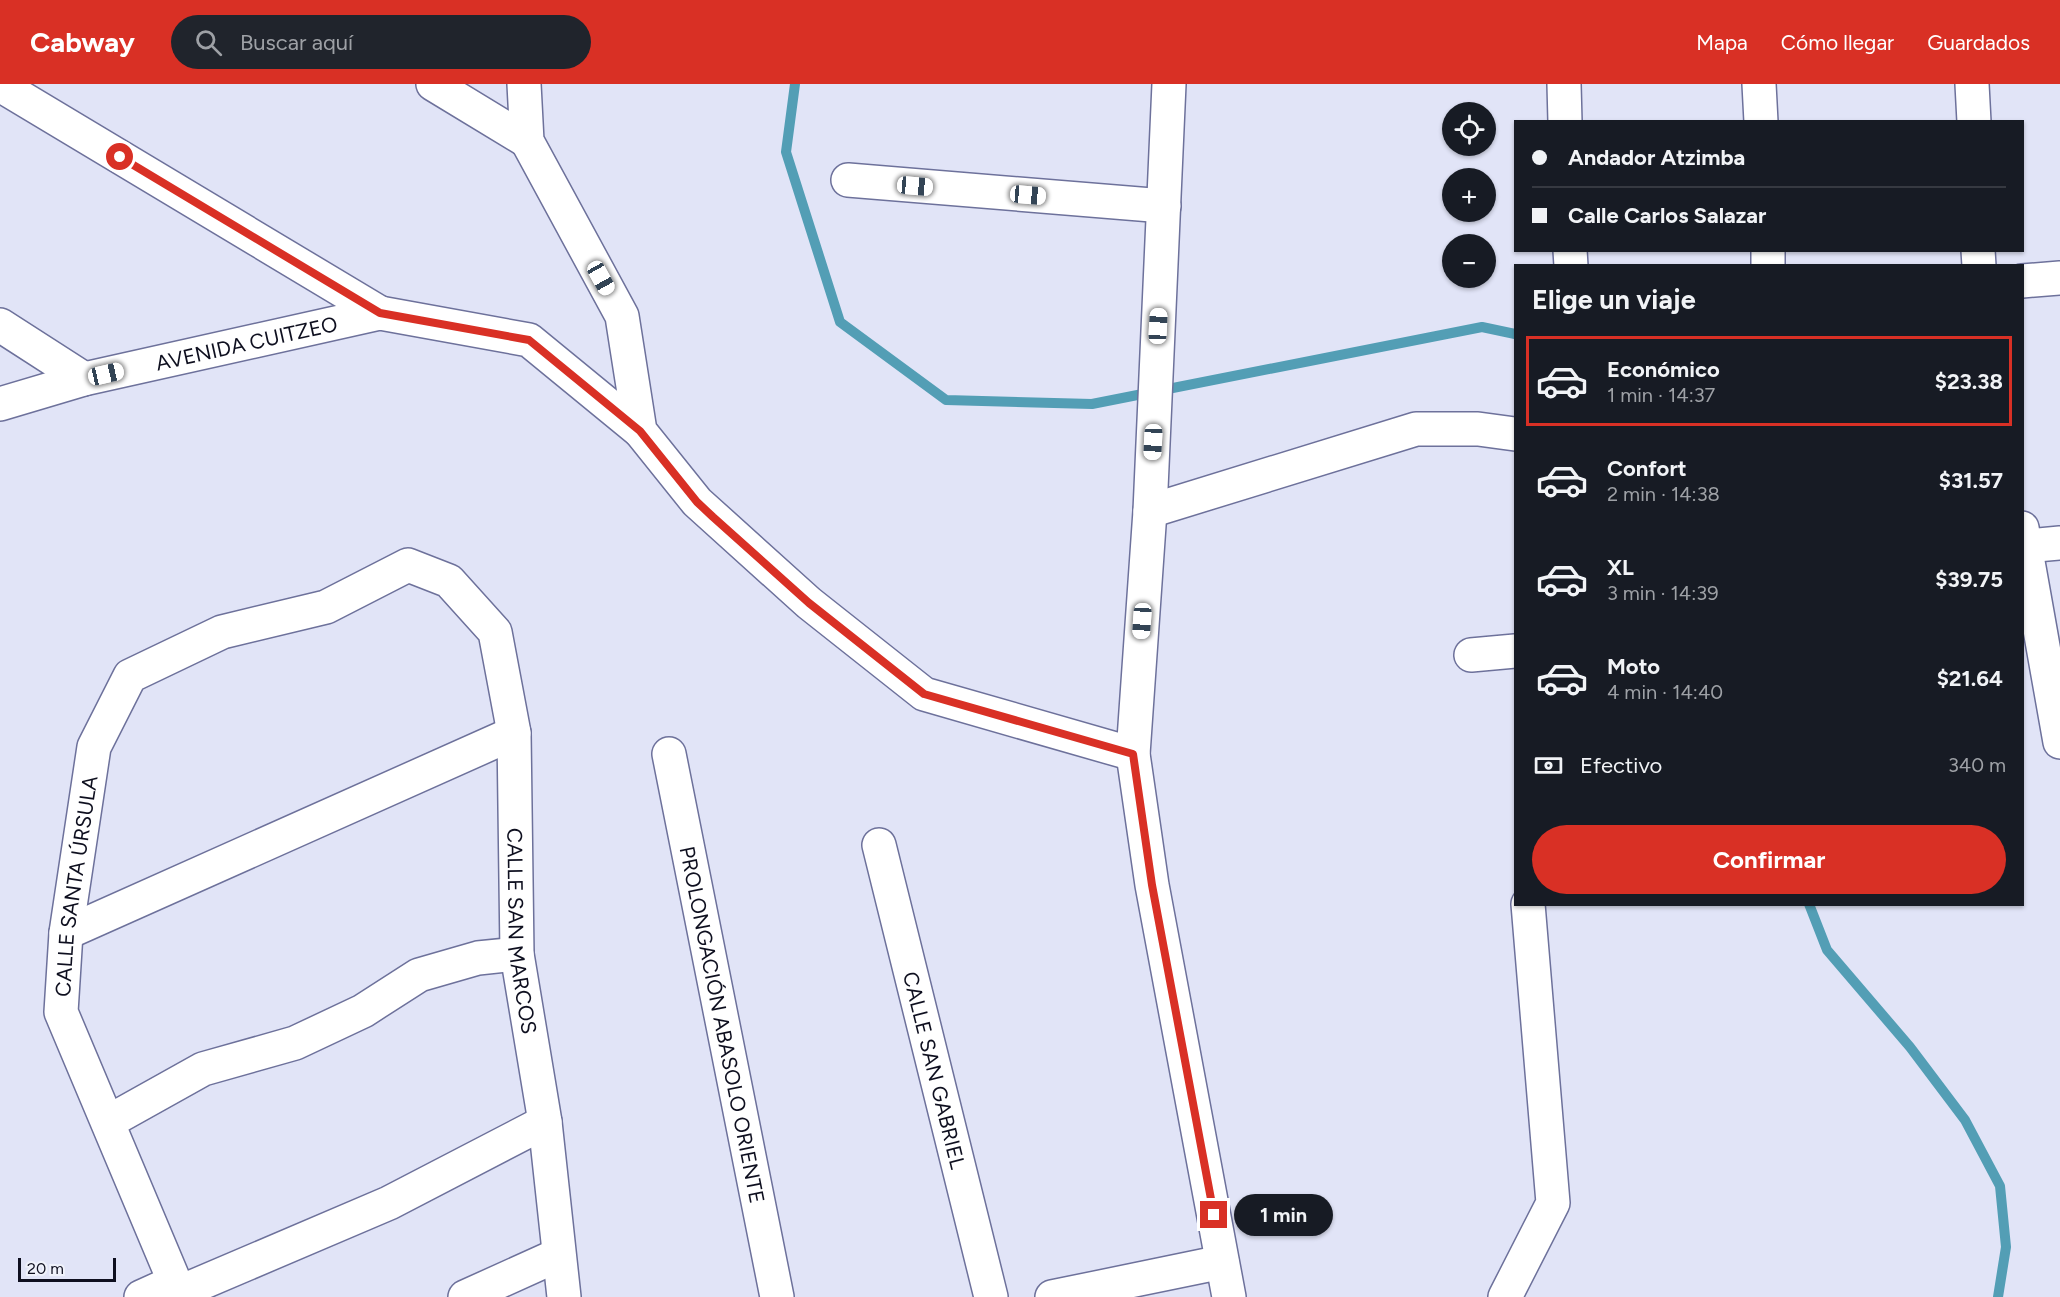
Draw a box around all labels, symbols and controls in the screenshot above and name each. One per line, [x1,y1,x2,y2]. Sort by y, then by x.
search box [171,15,591,69]
text: Cabway [30,25,135,59]
icon: search [192,26,225,59]
text: Buscar aquí [240,29,353,56]
text: Mapa [1696,30,1748,55]
text: Cómo llegar [1781,30,1894,55]
text: Guardados [1927,30,2030,55]
map controls [1442,102,1496,288]
button: locate [1442,102,1496,156]
route start [106,143,133,170]
text: Andador Atzimba [1568,144,1745,171]
button: + [1442,168,1496,222]
car [896,175,934,197]
car [1009,184,1047,206]
text: Calle Carlos Salazar [1568,202,1766,229]
button: − [1442,234,1496,288]
car [584,258,618,298]
text: Elige un viaje [1532,283,1696,316]
car [1148,308,1168,344]
street label: AVENIDA CUITZEO [153,310,340,375]
icon: car [1535,354,1589,408]
text: Económico [1607,356,1720,383]
car [86,361,126,387]
text: $23.38 [1935,368,2003,395]
text: 1 min · 14:37 [1607,383,1715,407]
car [1143,424,1163,460]
icon: car [1535,453,1589,507]
text: Confort [1607,455,1687,482]
text: $31.57 [1939,467,2003,494]
text: 2 min · 14:38 [1607,482,1720,506]
icon: car [1535,552,1589,606]
text: XL [1607,554,1634,581]
text: $39.75 [1935,566,2003,593]
text: 3 min · 14:39 [1607,581,1719,605]
car [1132,602,1152,640]
icon: car [1535,651,1589,705]
text: Moto [1607,653,1660,680]
text: $21.64 [1937,665,2003,692]
text: 4 min · 14:40 [1607,680,1723,704]
icon: cash [1532,749,1565,782]
text: Efectivo [1580,752,1662,779]
text: 340 m [1948,753,2006,777]
street label: CALLE SANTA ÚRSULA [49,774,102,997]
button: Confirmar [1532,825,2006,894]
street label: CALLE SAN MARCOS [503,828,543,1036]
street label: PROLONGACIÓN ABASOLO ORIENTE [675,844,771,1205]
street label: CALLE SAN GABRIEL [898,969,971,1172]
callout: 1 min [1235,1194,1334,1236]
route end [1200,1201,1227,1228]
text: 1 min [1260,1203,1307,1227]
scale bar [18,1255,116,1282]
text: 20 m [27,1259,64,1278]

